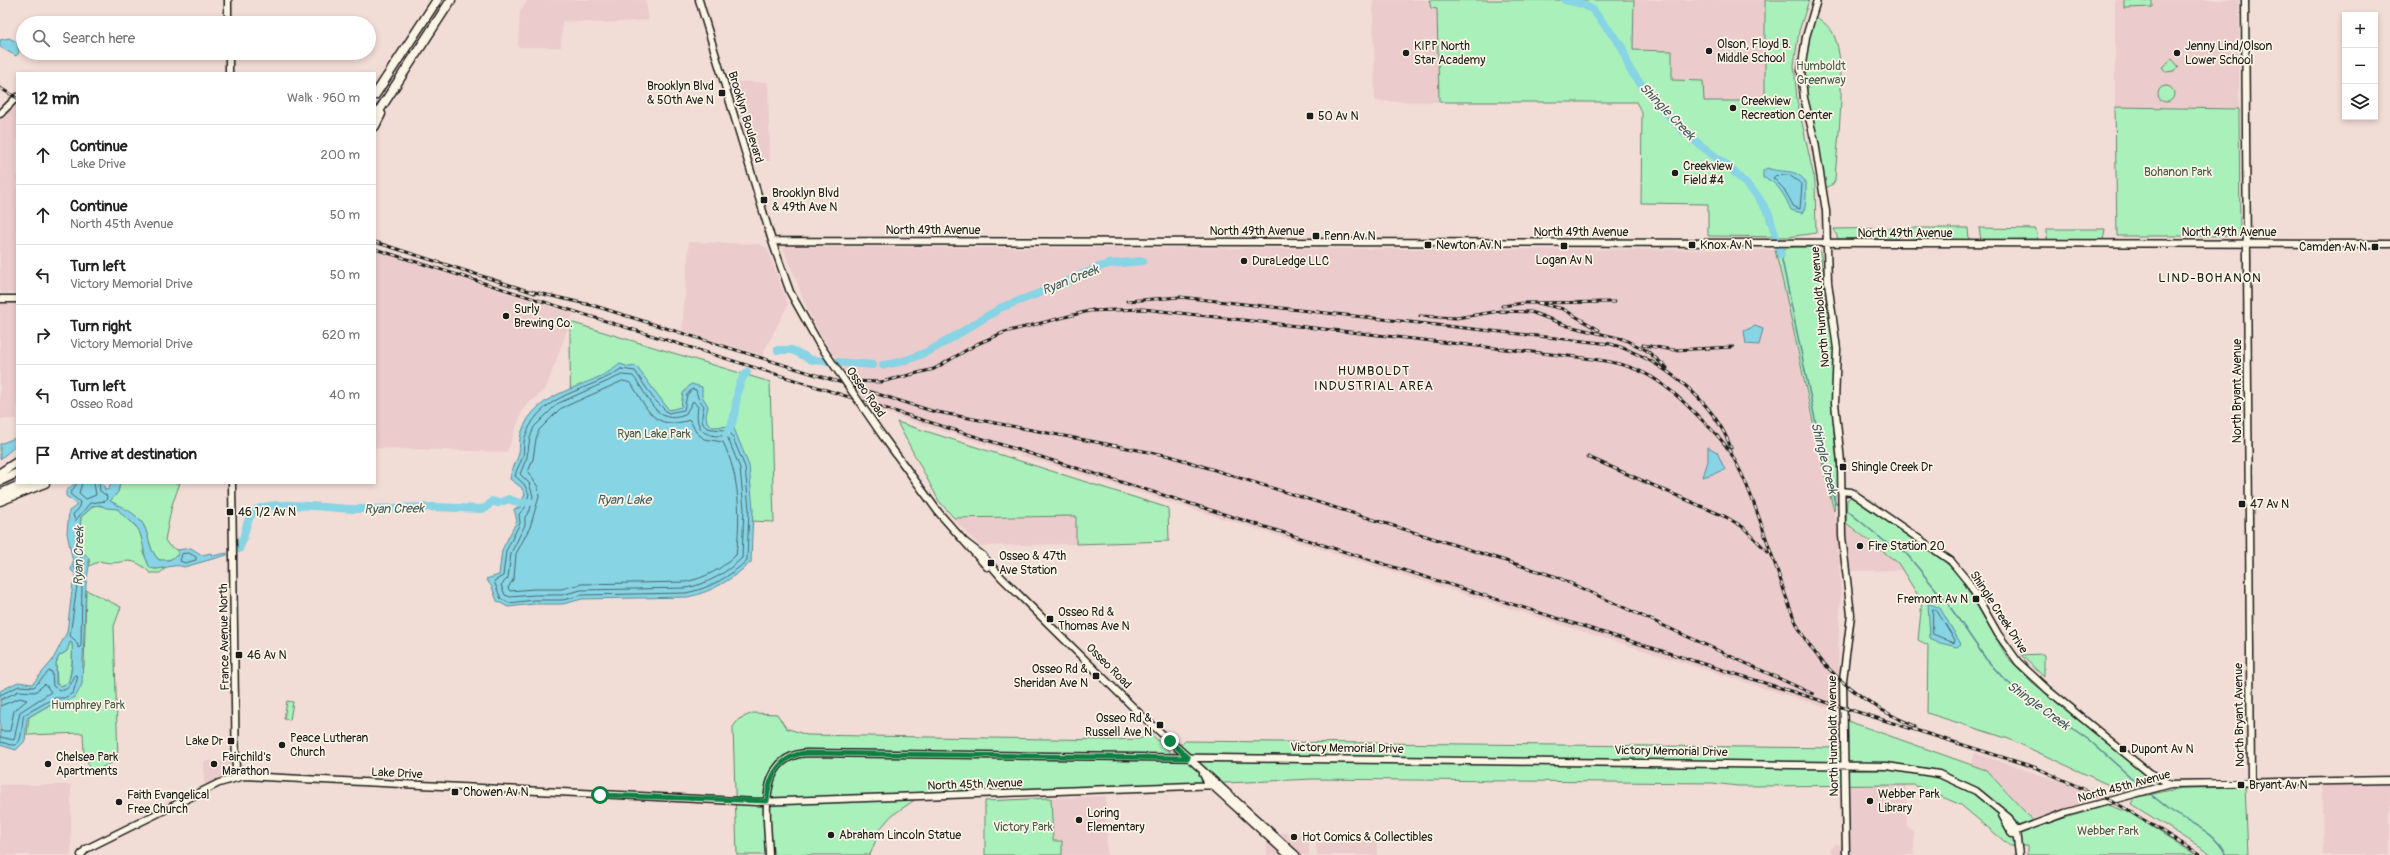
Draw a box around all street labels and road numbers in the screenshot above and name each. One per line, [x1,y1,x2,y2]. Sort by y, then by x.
street label: Brooklyn Boulevard [724,69,767,165]
street label: North 49th Avenue [885,223,981,238]
street label: North 49th Avenue [1209,224,1305,239]
street label: North 49th Avenue [1533,225,1629,240]
street label: North 49th Avenue [2181,225,2277,240]
street label: North 49th Avenue [1857,226,1953,241]
street label: North Humboldt Avenue [1808,246,1833,368]
street label: North Bryant Avenue [2230,339,2245,443]
street label: Osseo Road [843,364,888,421]
street label: Shingle Creek Drive [1966,568,2031,656]
street label: France Avenue North [216,583,233,691]
street label: Osseo Road [1083,640,1135,692]
street label: North Bryant Avenue [2231,663,2248,767]
street label: North Humboldt Avenue [1825,675,1842,797]
street label: Victory Memorial Drive [1290,740,1404,757]
street label: Victory Memorial Drive [1614,743,1728,760]
street label: Lake Drive [371,765,423,782]
street label: North 45th Avenue [2076,767,2172,806]
street label: North 45th Avenue [927,775,1023,794]

